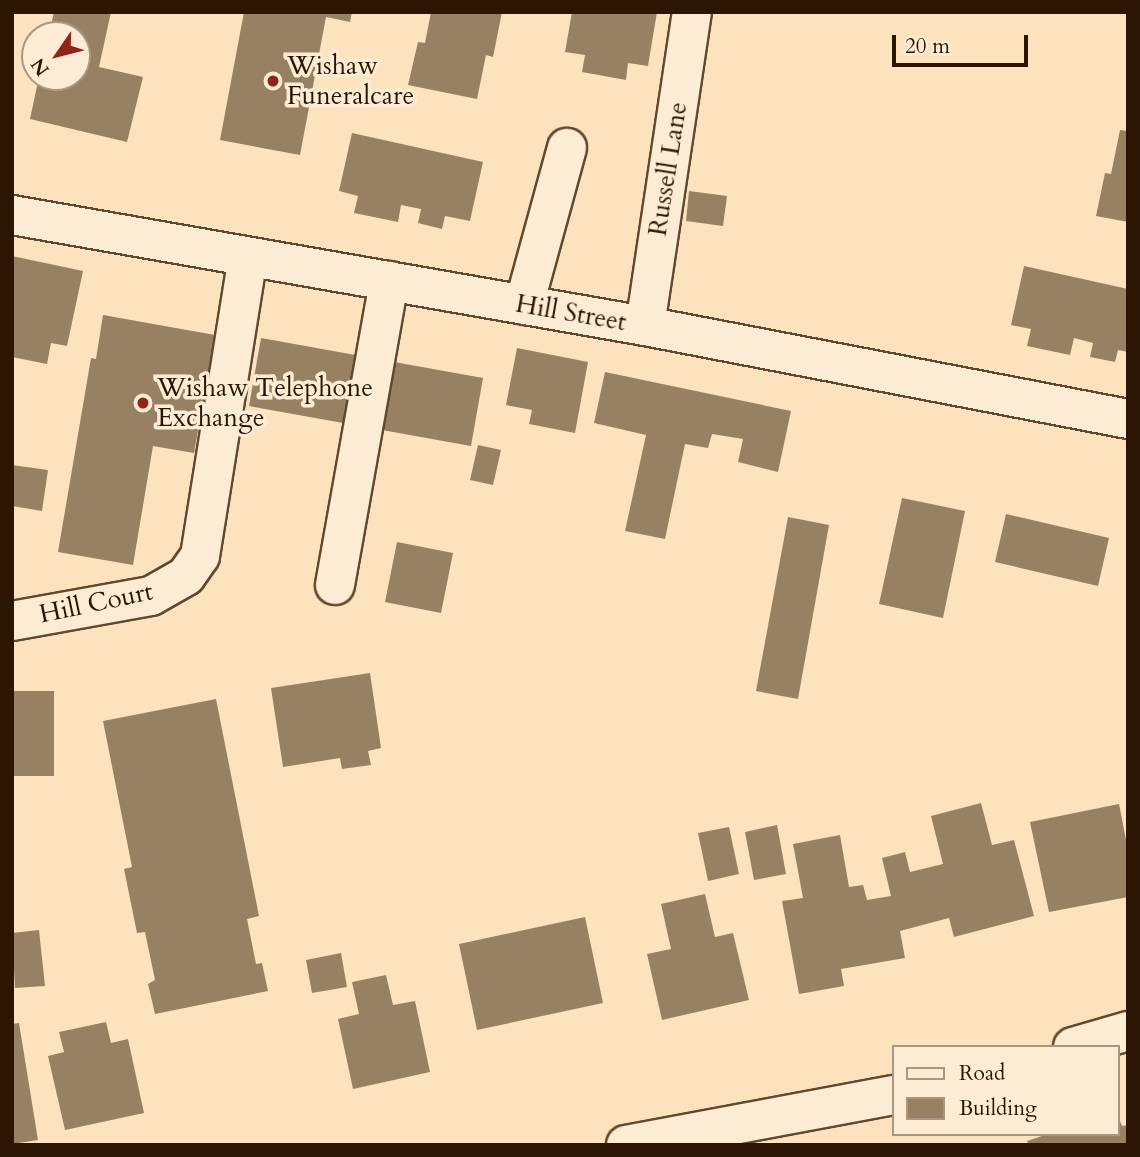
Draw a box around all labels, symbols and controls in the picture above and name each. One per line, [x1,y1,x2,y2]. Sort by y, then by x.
north arrow [21,21,91,91]
scale bar [895,21,1032,65]
text: 20 m [905,32,950,61]
place label: Wishaw Funeralcare [287,50,414,112]
text: N [25,53,56,81]
marker: Wishaw Funeralcare [265,73,281,89]
street label: Russell Lane [642,100,694,238]
street label: Hill Street [513,288,629,338]
place label: Wishaw Telephone Exchange [157,372,373,434]
marker: Wishaw Telephone Exchange [135,395,151,411]
street label: Hill Court [36,576,156,630]
legend [892,1045,1119,1136]
text: Road [959,1059,1005,1088]
text: Building [959,1094,1037,1123]

